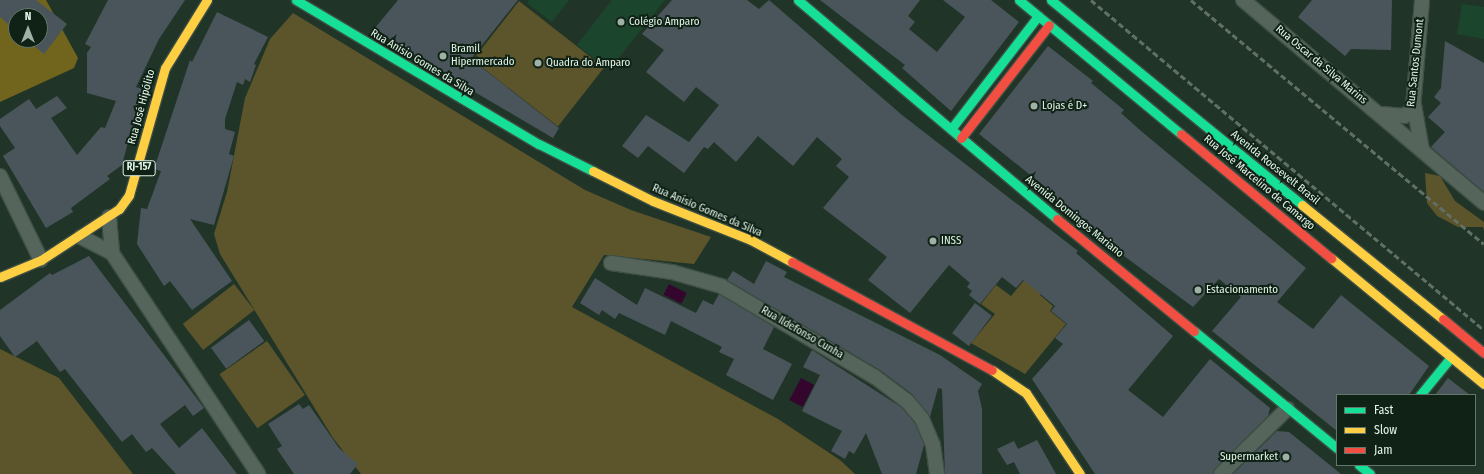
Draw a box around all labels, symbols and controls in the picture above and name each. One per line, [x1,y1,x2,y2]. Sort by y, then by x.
north arrow [8,8,48,48]
text: N [25,10,31,23]
place label: Colégio Amparo [629,15,699,29]
marker: Colégio Amparo [616,17,626,27]
street label: Rua Santos Dumont [1405,18,1427,108]
street label: Rua Oscar da Silva Marins [1272,23,1370,107]
street label: Rua Anísio Gomes da Silva [368,27,476,99]
place label: Bramil Hipermercado [451,43,515,69]
marker: Bramil Hipermercado [438,51,448,61]
place label: Quadra do Amparo [546,56,630,70]
marker: Quadra do Amparo [533,58,543,68]
street label: Rua José Hipólito [126,68,158,146]
place label: Lojas é D+ [1042,99,1087,113]
marker: Lojas é D+ [1029,101,1039,111]
street label: Avenida Roosevelt Brasil [1228,128,1322,208]
street label: Rua José Marcelino de Camargo [1201,133,1317,233]
road number: RJ-157 [122,160,156,176]
street label: Avenida Domingos Mariano [1022,173,1126,261]
street label: Rua Anísio Gomes da Silva [650,182,764,240]
place label: INSS [941,234,961,248]
marker: INSS [928,236,938,246]
place label: Estacionamento [1206,283,1278,297]
marker: Estacionamento [1193,285,1203,295]
street label: Rua Ildefonso Cunha [759,304,845,362]
legend [1336,394,1476,466]
text: Fast [1374,403,1393,417]
text: Slow [1374,423,1397,437]
text: Jam [1374,443,1392,457]
place label: Supermarket [1220,450,1278,464]
marker: Supermarket [1281,452,1291,462]

